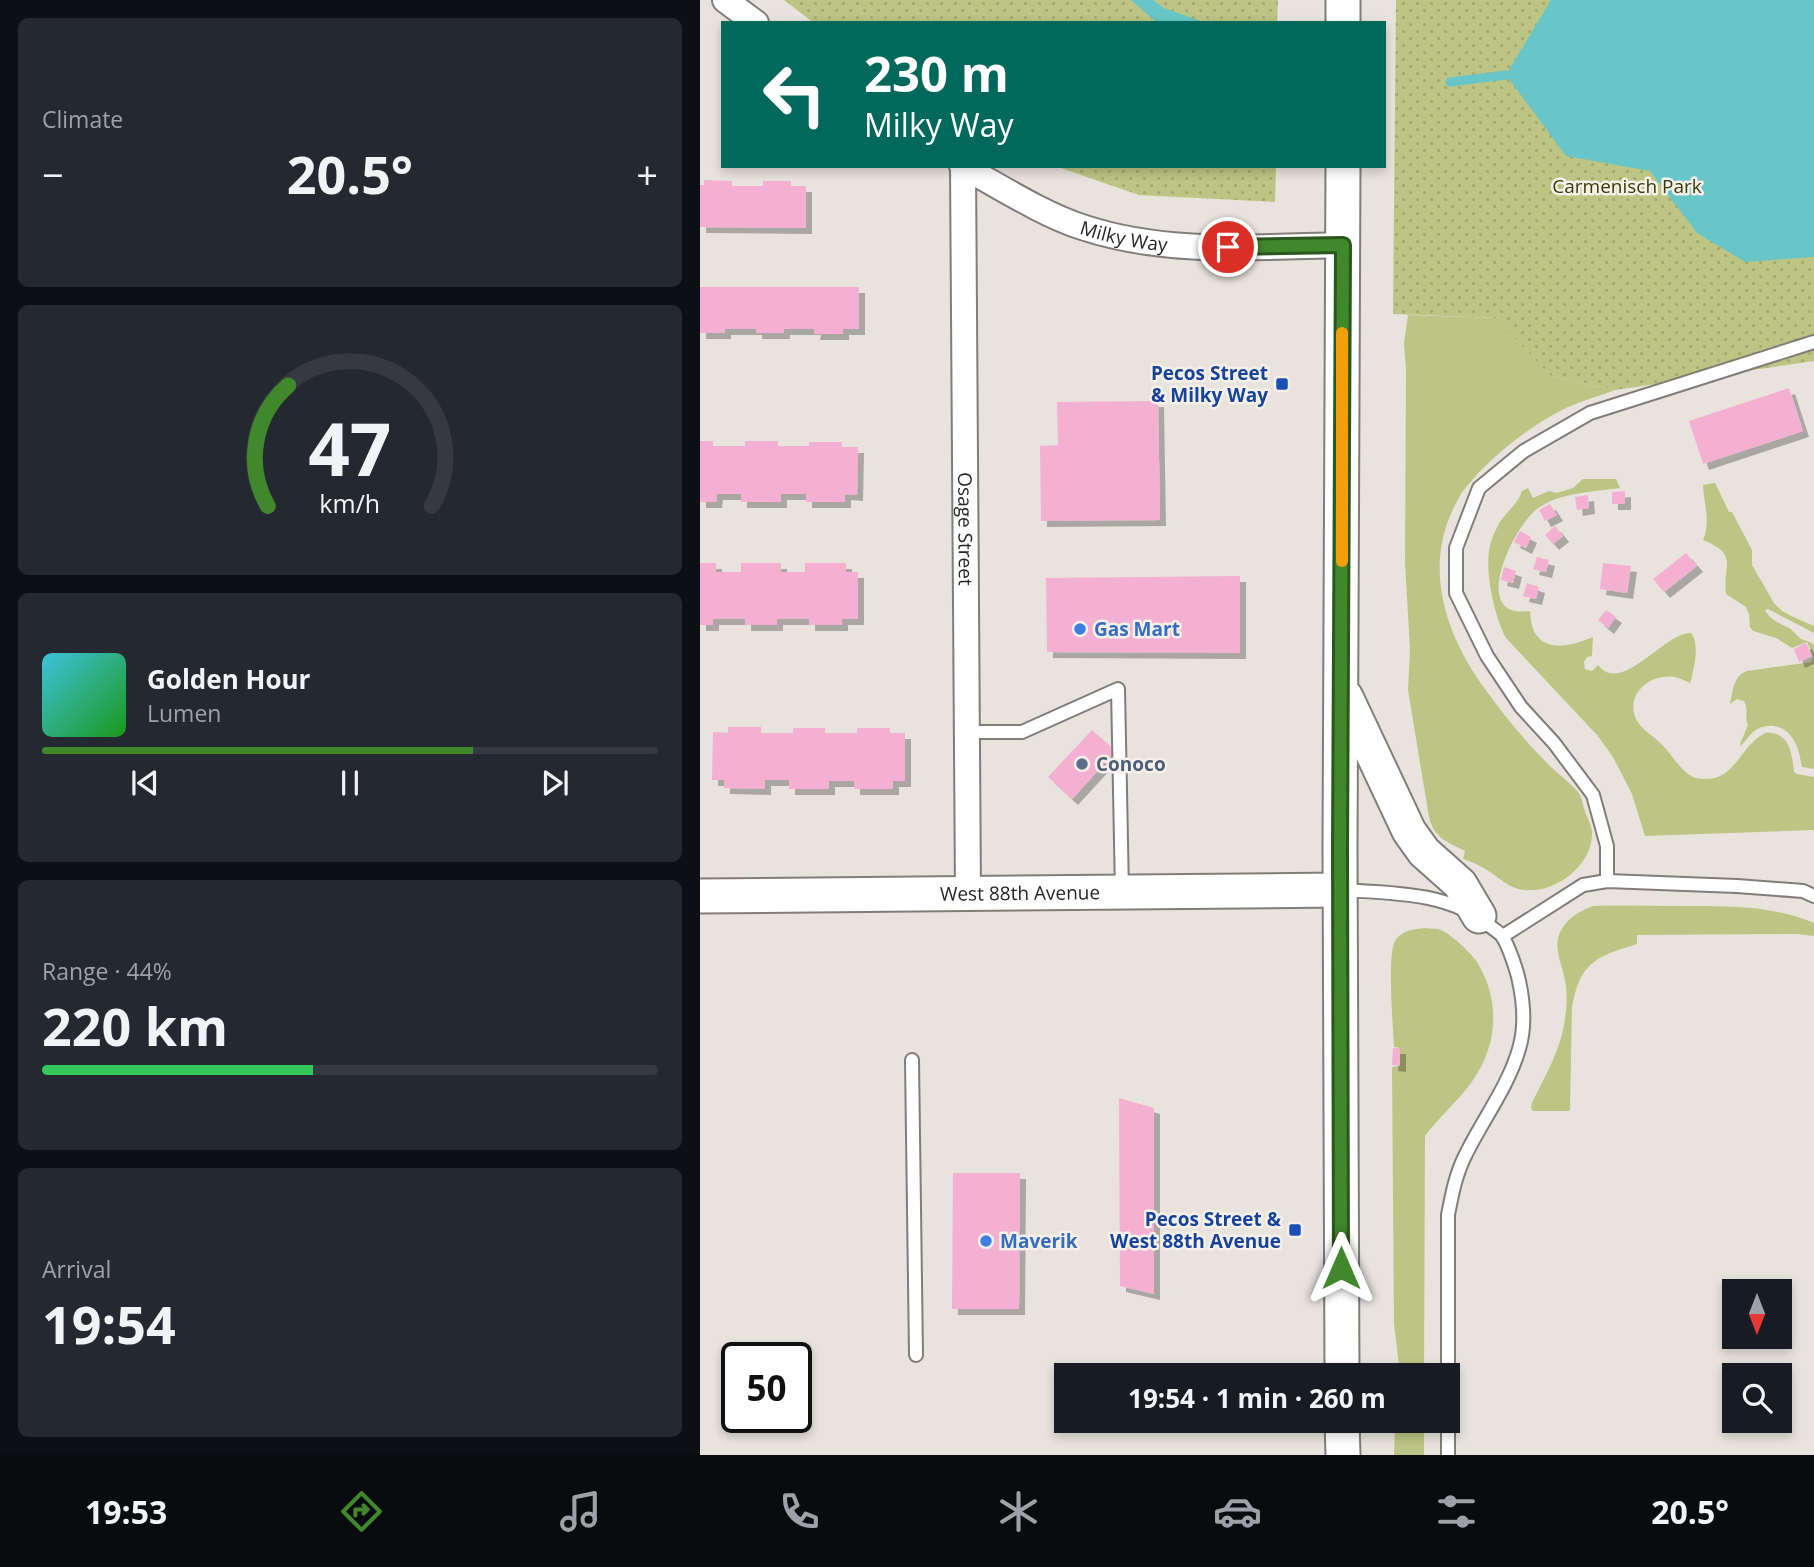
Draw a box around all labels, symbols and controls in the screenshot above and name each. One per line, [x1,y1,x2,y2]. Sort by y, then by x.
text: 230 m [864,40,1009,106]
icon: left [749,49,840,140]
text: Climate [42,103,123,135]
text: Milky Way [864,103,1013,146]
text: 20.5° [287,138,413,209]
text: − [42,148,64,200]
text: + [636,148,658,200]
park label: Carmenisch Park [1552,173,1702,199]
street label: Milky Way [1077,214,1169,258]
pin [1198,217,1258,277]
icon: arrive [1209,228,1247,266]
place label: Pecos Street & Milky Way [1151,360,1268,408]
marker: Pecos Street & Milky Way [1274,376,1290,392]
text: 47 [308,399,392,498]
street label: Osage Street [952,472,979,586]
text: km/h [320,486,380,520]
place label: Gas Mart [1094,616,1180,642]
marker: Gas Mart [1072,621,1088,637]
text: Golden Hour [147,661,310,697]
text: Lumen [147,697,221,729]
place label: Conoco [1096,751,1166,777]
marker: Conoco [1074,756,1090,772]
icon: previous [126,764,164,802]
icon: pause [331,764,369,802]
icon: next [536,764,574,802]
street label: West 88th Avenue [940,879,1100,907]
text: Range · 44% [42,955,172,987]
text: 220 km [42,990,228,1061]
place label: Pecos Street & West 88th Avenue [1110,1206,1282,1254]
marker: Pecos Street & West 88th Avenue [1287,1222,1303,1238]
place label: Maverik [1000,1228,1078,1254]
position arrow [1304,1231,1378,1305]
marker: Maverik [978,1233,994,1249]
text: Arrival [42,1253,111,1285]
north arrow [1722,1279,1792,1349]
map controls [1722,1279,1792,1433]
text: 19:54 [42,1288,176,1359]
speed limit sign: 50 [721,1342,812,1433]
button: search [1722,1363,1792,1433]
text: 19:54 · 1 min · 260 m [1128,1380,1386,1416]
icon: directions [337,1487,386,1536]
icon: music [556,1487,605,1536]
icon: phone [775,1487,824,1536]
icon: climate [994,1487,1043,1536]
icon: car [1213,1487,1262,1536]
icon: filters [1432,1487,1481,1536]
text: 19:53 [85,1490,167,1533]
text: 20.5° [1651,1490,1729,1533]

